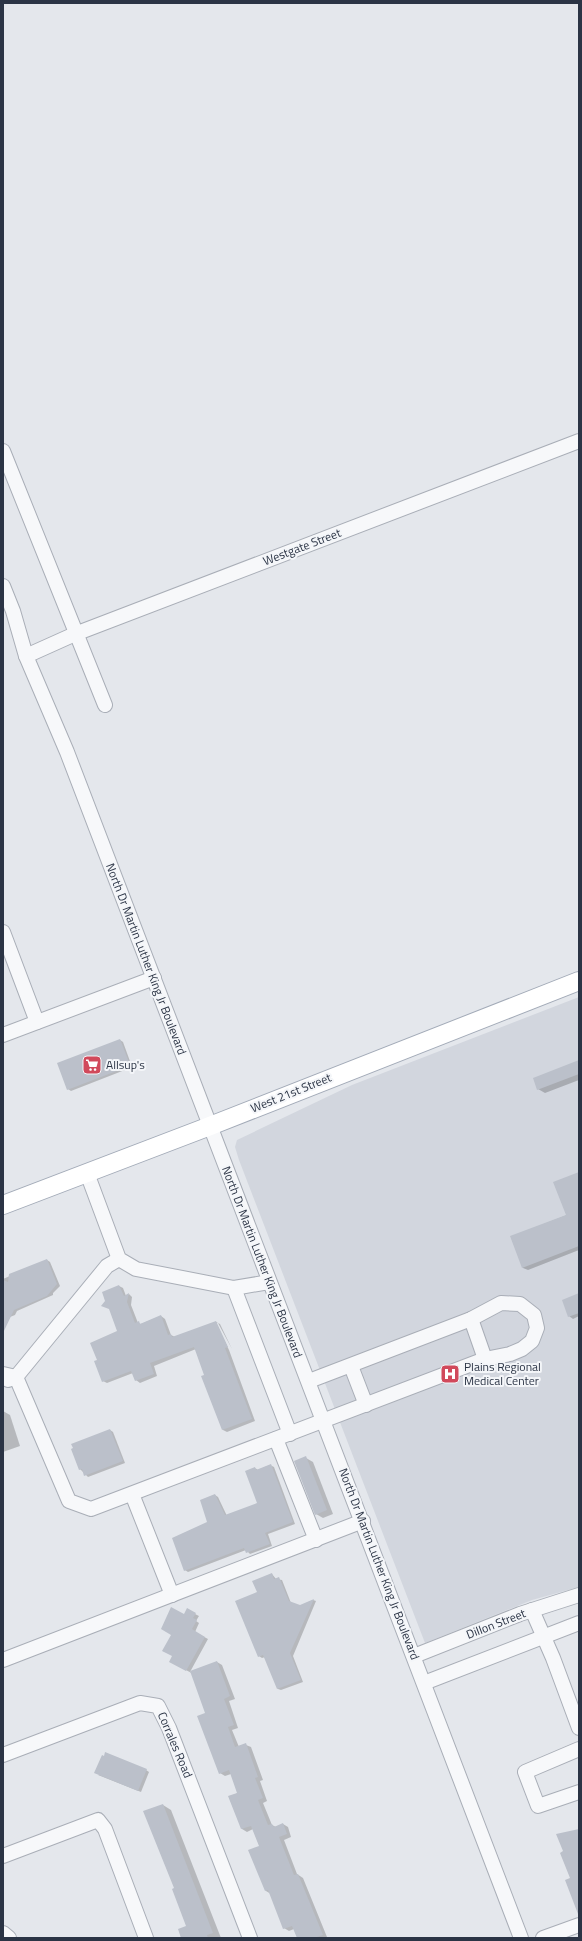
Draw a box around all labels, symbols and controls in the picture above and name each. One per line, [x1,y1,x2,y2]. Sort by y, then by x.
street label: Westgate Street [260,523,344,570]
street label: North Dr Martin Luther King Jr Boulevard [101,860,192,1057]
supermarket icon: Allsup's [81,1054,103,1076]
place label: Allsup's [106,1055,145,1074]
street label: West 21st Street [248,1067,335,1117]
street label: North Dr Martin Luther King Jr Boulevard [217,1163,308,1360]
place label: Plains Regional Medical Center [464,1357,541,1390]
hospital icon: Plains Regional Medical Center [439,1363,461,1385]
street label: North Dr Martin Luther King Jr Boulevard [334,1465,425,1662]
street label: Dillon Street [463,1603,529,1644]
street label: Corrales Road [153,1709,198,1781]

